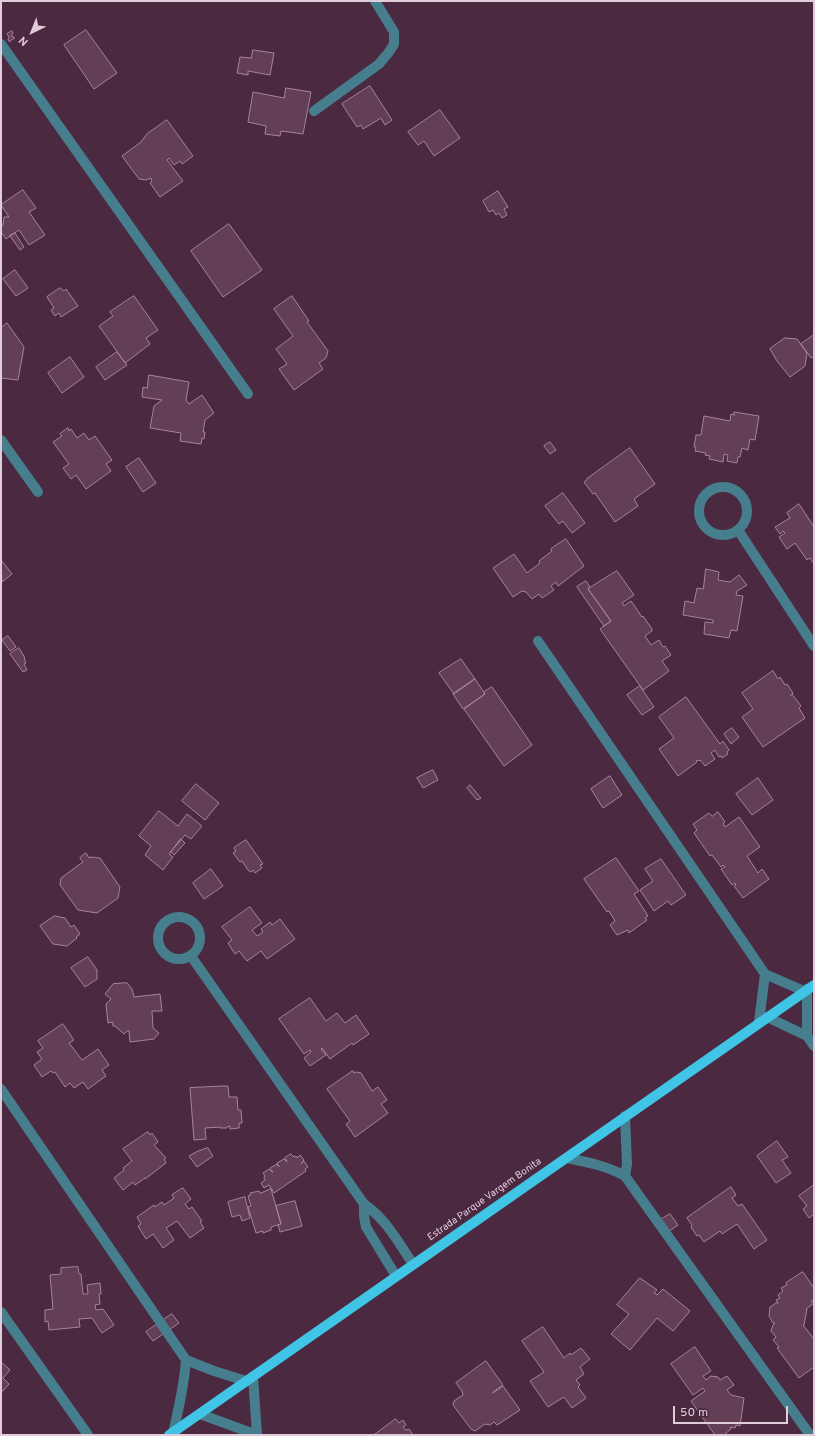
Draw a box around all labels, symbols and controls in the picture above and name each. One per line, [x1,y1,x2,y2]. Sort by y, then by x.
north arrow [12,12,52,52]
text: N [16,33,31,49]
street label: Estrada Parque Vargem Bonita [426,1156,544,1244]
scale bar [675,1398,790,1424]
text: 50 m [680,1405,708,1421]

